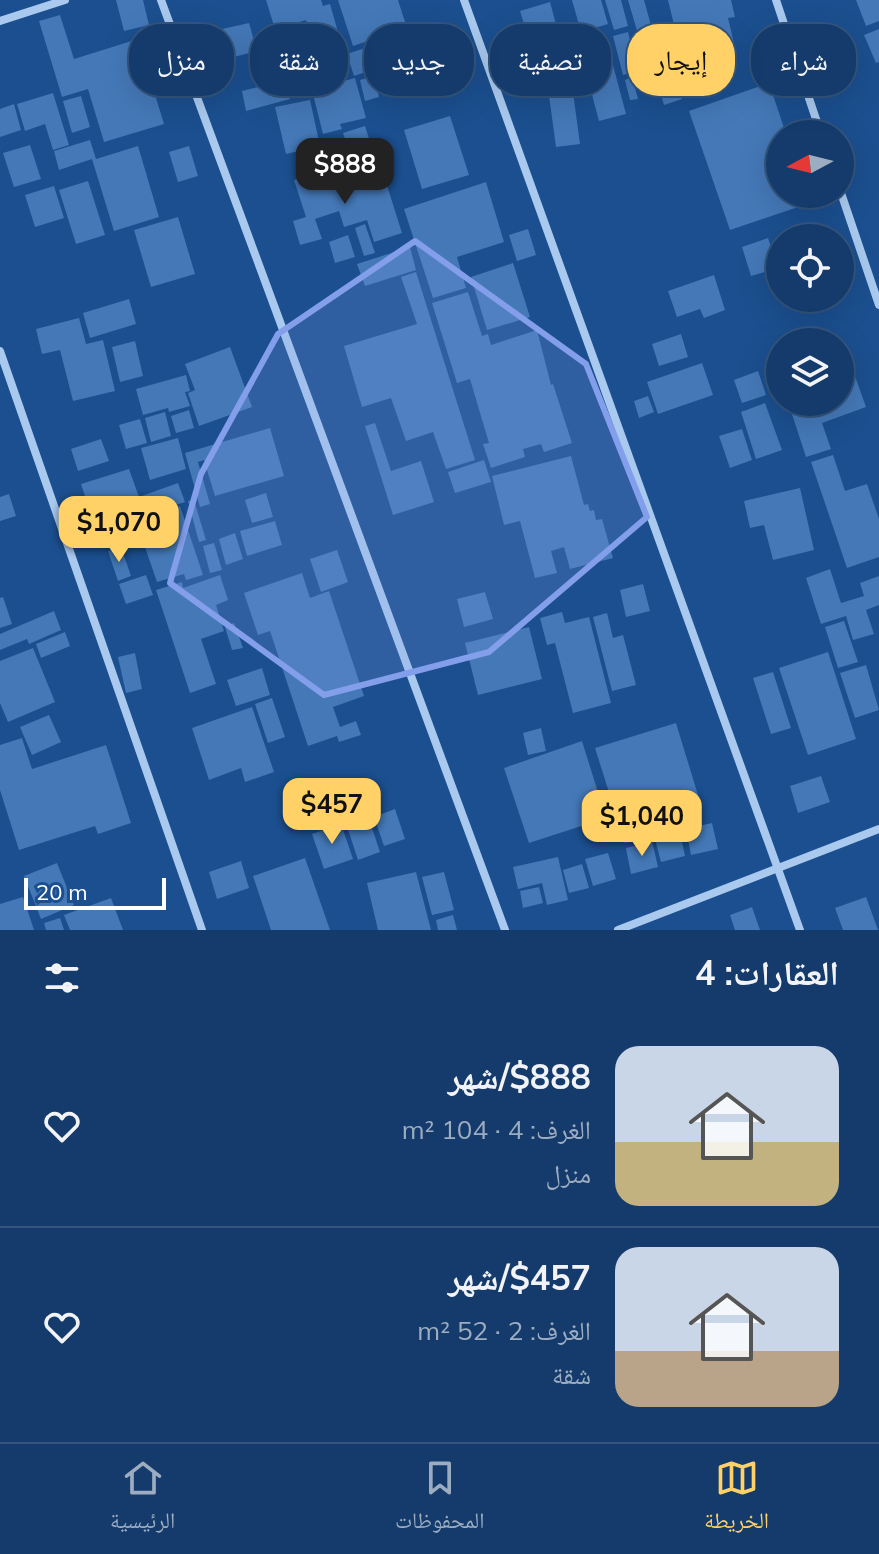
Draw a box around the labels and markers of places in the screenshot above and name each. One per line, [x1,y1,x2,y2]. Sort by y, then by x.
pin: $888 [298,138,392,206]
pin: $1,070 [54,496,184,564]
pin: $457 [285,778,379,846]
pin: $1,040 [577,790,707,858]

